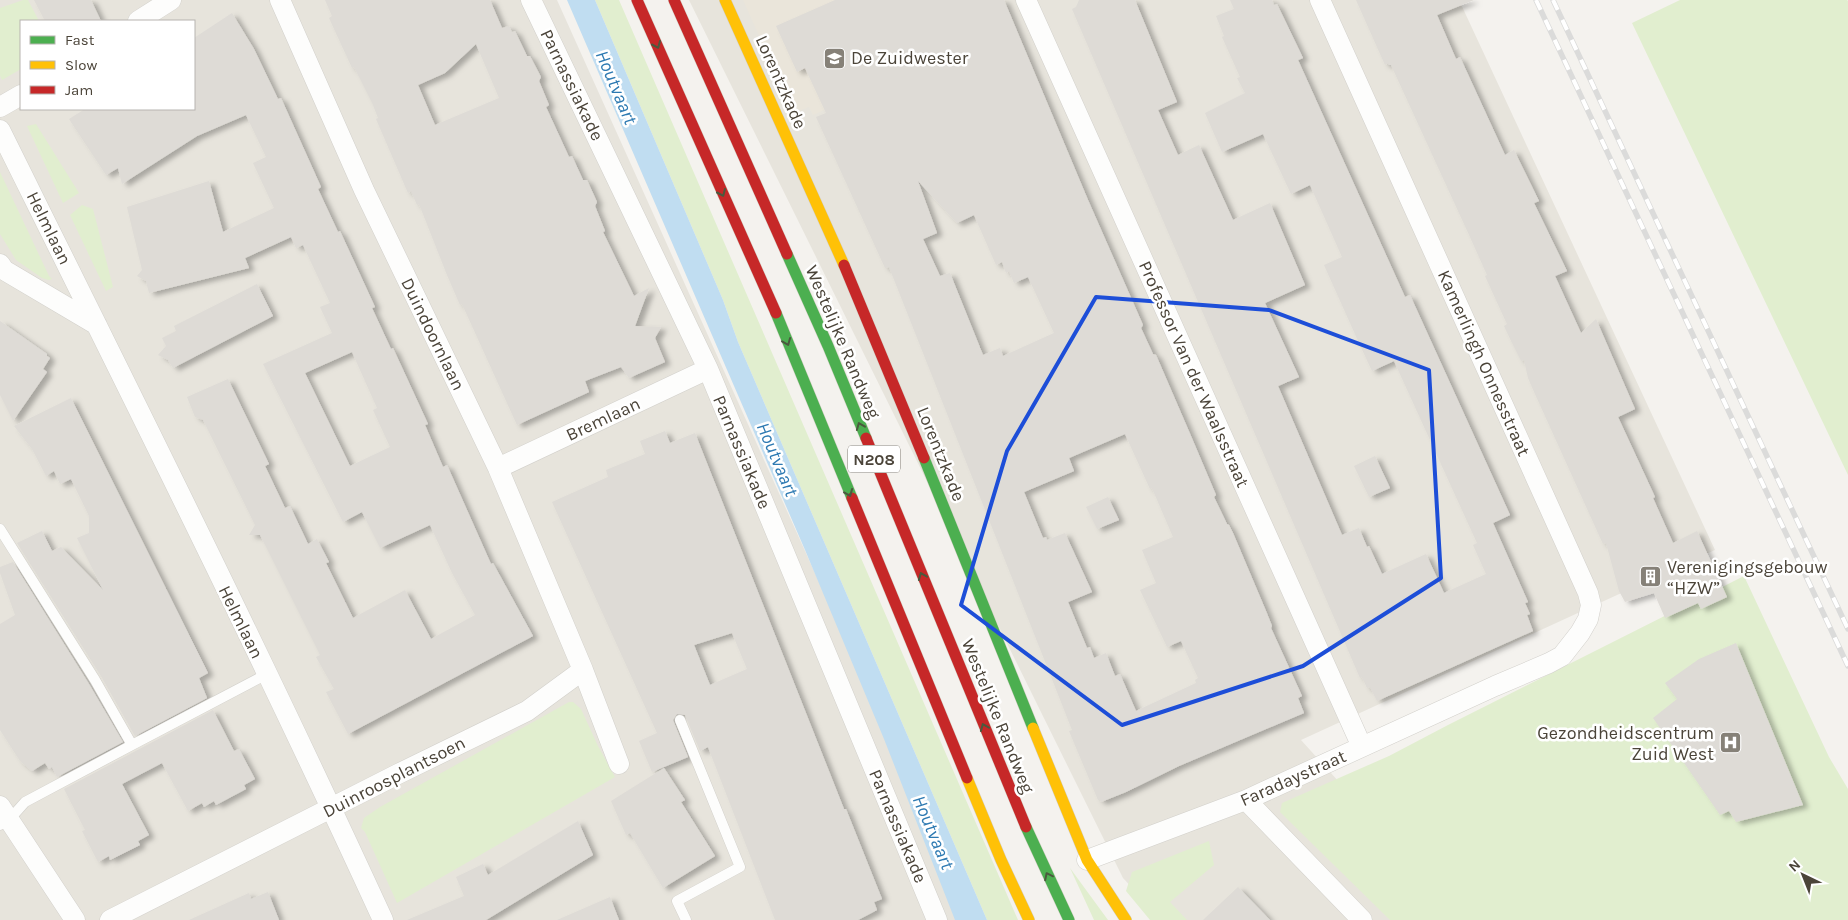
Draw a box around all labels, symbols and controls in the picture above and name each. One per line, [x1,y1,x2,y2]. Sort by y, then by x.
legend [20,20,195,110]
street label: Parnassiakade [536,26,608,144]
text: Fast [65,31,95,49]
street label: Lorentzkade [751,32,811,132]
one-way arrow [651,40,661,49]
school or university icon: De Zuidwester [823,46,847,70]
water label: Houtvaart [591,47,642,128]
place label: De Zuidwester [851,47,969,69]
text: Slow [65,56,97,74]
text: Jam [65,81,93,99]
street label: Helmlaan [22,188,76,268]
one-way arrow [716,188,727,197]
street label: Professor Van der Waalsstraat [1134,257,1254,491]
street label: Westelijke Randweg [801,262,885,422]
street label: Kamerlingh Onnesstraat [1433,267,1535,460]
street label: Duindoornlaan [396,274,470,394]
one-way arrow [781,337,792,346]
street label: Bremlaan [562,392,644,446]
street label: Parnassiakade [708,392,776,512]
street label: Lorentzkade [912,403,970,505]
water label: Houtvaart [752,419,803,500]
one-way arrow [856,422,867,431]
road number: N208 [848,446,900,472]
one-way arrow [844,488,854,496]
place label: Verenigingsgebouw “HZW” [1667,556,1828,599]
building icon: Verenigingsgebouw “HZW” [1639,565,1663,589]
one-way arrow [918,572,929,581]
street label: Helmlaan [214,582,268,662]
street label: Westelijke Randweg [957,635,1039,797]
place label: Gezondheidscentrum Zuid West [1537,722,1714,765]
one-way arrow [980,723,990,732]
hospital icon: Gezondheidscentrum Zuid West [1718,731,1742,755]
street label: Duinroosplantsoen [319,732,469,822]
street label: Faradaystraat [1237,745,1350,811]
street label: Parnassiakade [864,766,932,886]
water label: Houtvaart [908,792,959,873]
north arrow [1778,850,1828,900]
text: N [1785,856,1804,876]
one-way arrow [1044,872,1054,881]

